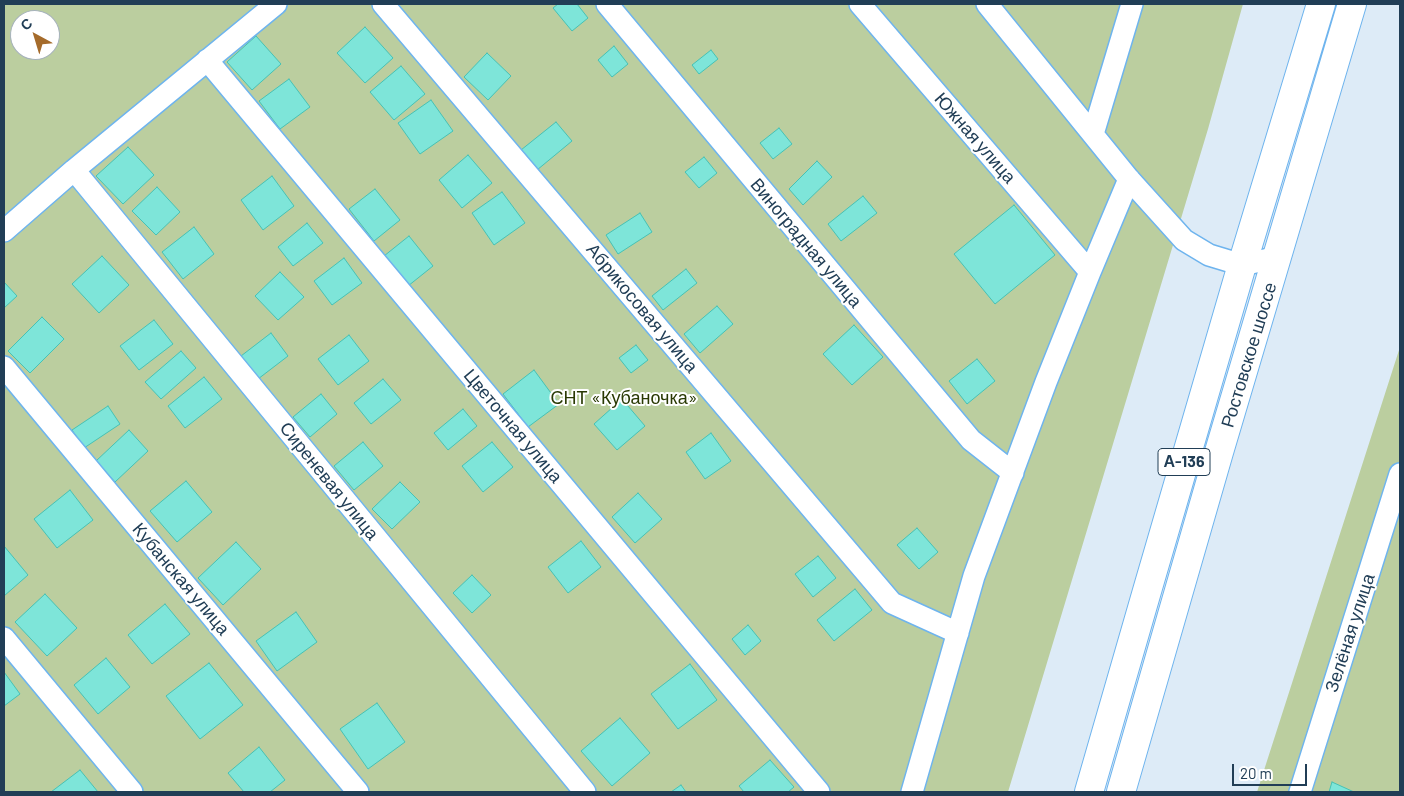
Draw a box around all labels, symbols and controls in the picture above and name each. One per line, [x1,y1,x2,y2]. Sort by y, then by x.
north arrow [10,10,60,60]
text: С [17,14,35,34]
street label: Южная улица [930,88,1020,188]
street label: Виноградная улица [746,174,866,312]
street label: Абрикосовая улица [582,239,702,377]
street label: Ростовское шоссе [1217,280,1281,430]
street label: Цветочная улица [459,365,567,487]
park label: СНТ «Кубаночка» [551,387,697,409]
street label: Сиреневая улица [275,418,383,544]
road number: А-136 [1158,448,1210,476]
street label: Кубанская улица [128,519,234,639]
street label: Зелёная улица [1321,571,1379,695]
scale bar [1234,754,1309,786]
text: 20 m [1240,764,1272,782]

